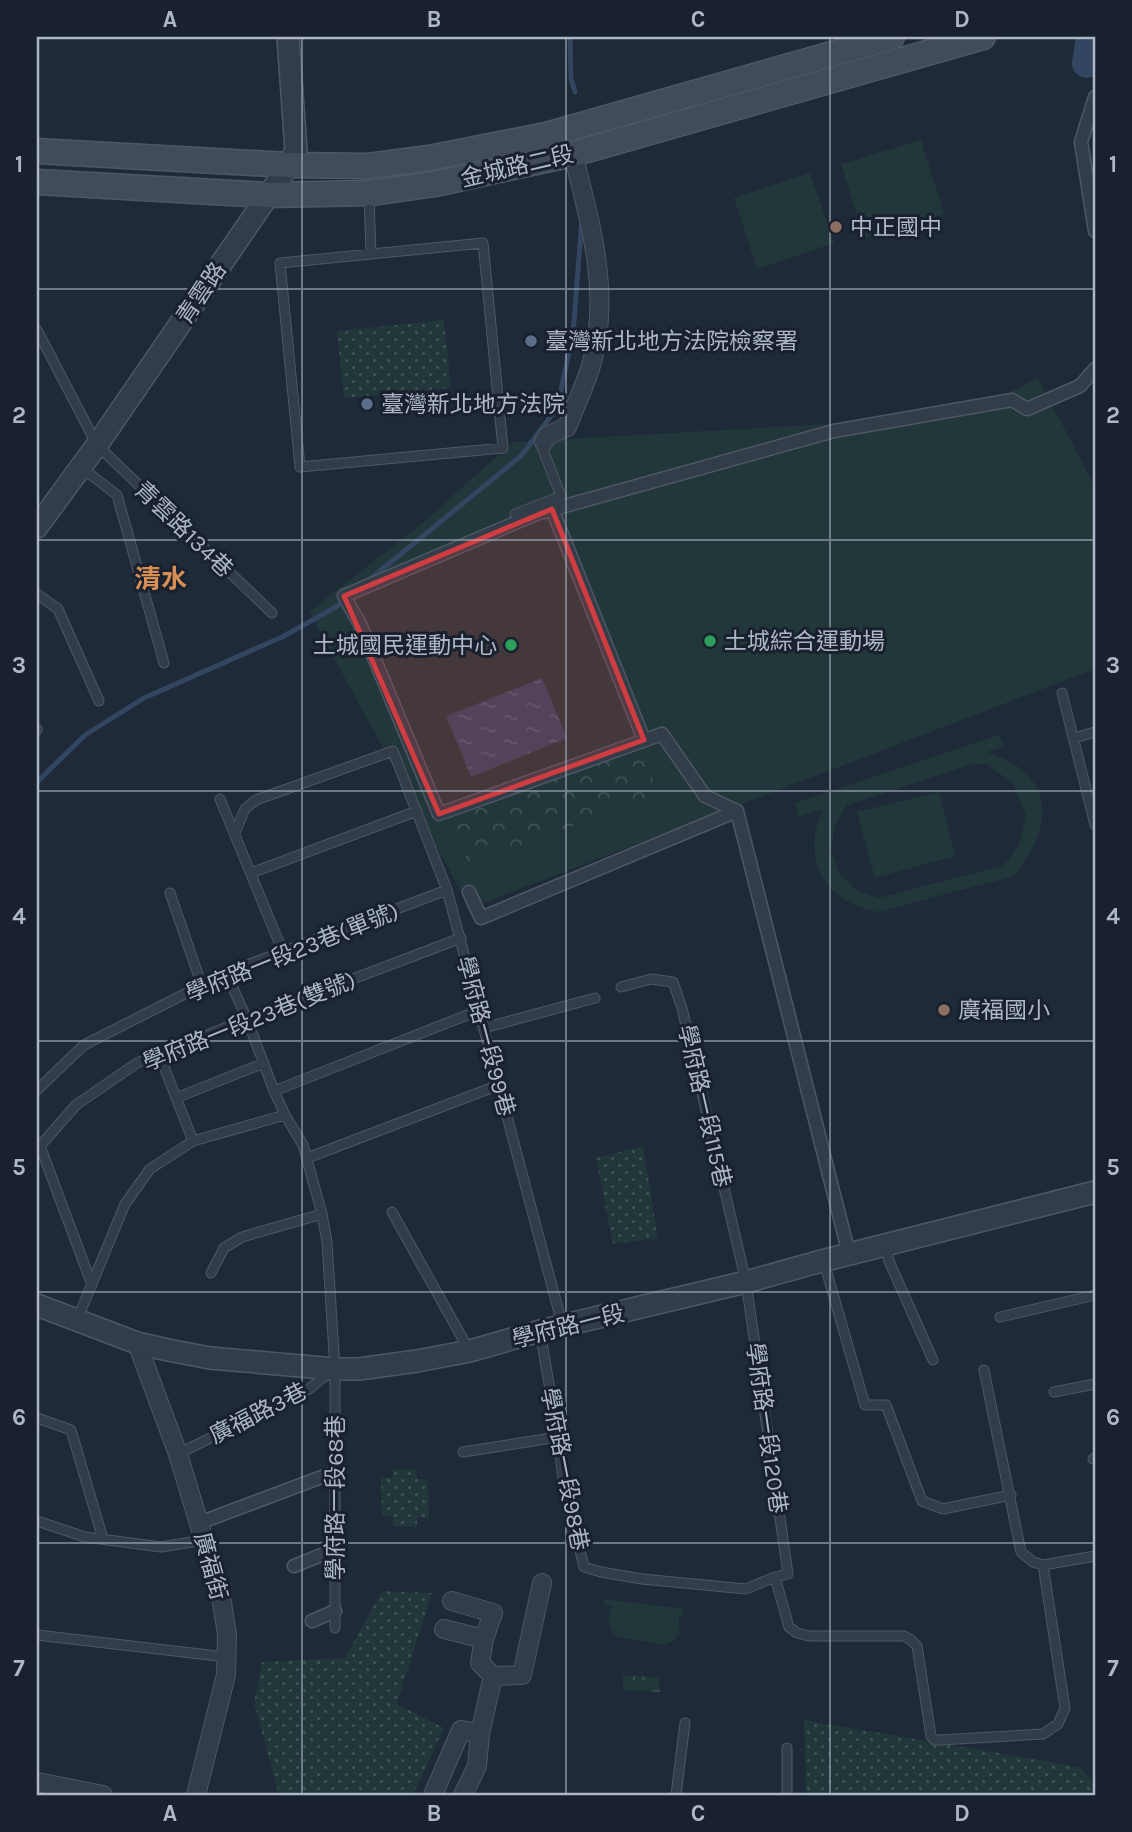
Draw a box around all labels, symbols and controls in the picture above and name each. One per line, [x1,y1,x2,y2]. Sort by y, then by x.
text: A [163,6,177,33]
text: B [427,6,441,33]
text: C [691,6,705,33]
text: D [954,6,970,33]
street label: 金城路二段 [458,140,576,193]
text: 1 [15,151,23,178]
text: 1 [1109,151,1117,178]
place label: 中正國中 [850,214,942,241]
marker: 中正國中 [828,219,844,235]
street label: 青雲路 [171,257,232,329]
place label: 臺灣新北地方法院檢察署 [545,328,798,355]
marker: 臺灣新北地方法院檢察署 [523,333,539,349]
place label: 臺灣新北地方法院 [381,391,565,418]
marker: 臺灣新北地方法院 [359,396,375,412]
text: 2 [12,402,26,429]
text: 2 [1106,402,1120,429]
street label: 青雲路134巷 [129,476,238,583]
district label: 清水 [135,564,187,595]
place label: 土城綜合運動場 [724,628,885,655]
place label: 土城國民運動中心 [313,632,497,659]
marker: 土城綜合運動場 [702,633,718,649]
marker: 土城國民運動中心 [503,637,519,653]
text: 3 [12,652,26,679]
text: 3 [1106,652,1120,679]
street label: 學府路一段23巷(單號) [182,897,403,1008]
text: 4 [12,903,26,930]
text: 4 [1106,903,1120,930]
street label: 學府路一段99巷 [451,953,520,1119]
street label: 學府路一段23巷(雙號) [139,966,360,1077]
place label: 廣福國小 [958,997,1050,1024]
marker: 廣福國小 [936,1002,952,1018]
street label: 學府路一段115巷 [673,1022,736,1190]
text: 5 [12,1154,26,1181]
text: 5 [1106,1154,1120,1181]
street label: 學府路一段 [509,1299,627,1353]
street label: 學府路一段120巷 [741,1341,792,1515]
street label: 廣福路3巷 [205,1377,311,1449]
street label: 學府路一段98巷 [535,1385,594,1553]
text: 6 [12,1404,26,1431]
text: 6 [1106,1404,1120,1431]
street label: 學府路一段68巷 [322,1415,349,1581]
street label: 廣福街 [189,1529,232,1603]
text: 7 [13,1655,25,1682]
text: 7 [1107,1655,1119,1682]
text: A [163,1800,177,1827]
text: B [427,1800,441,1827]
text: C [691,1800,705,1827]
text: D [954,1800,970,1827]

